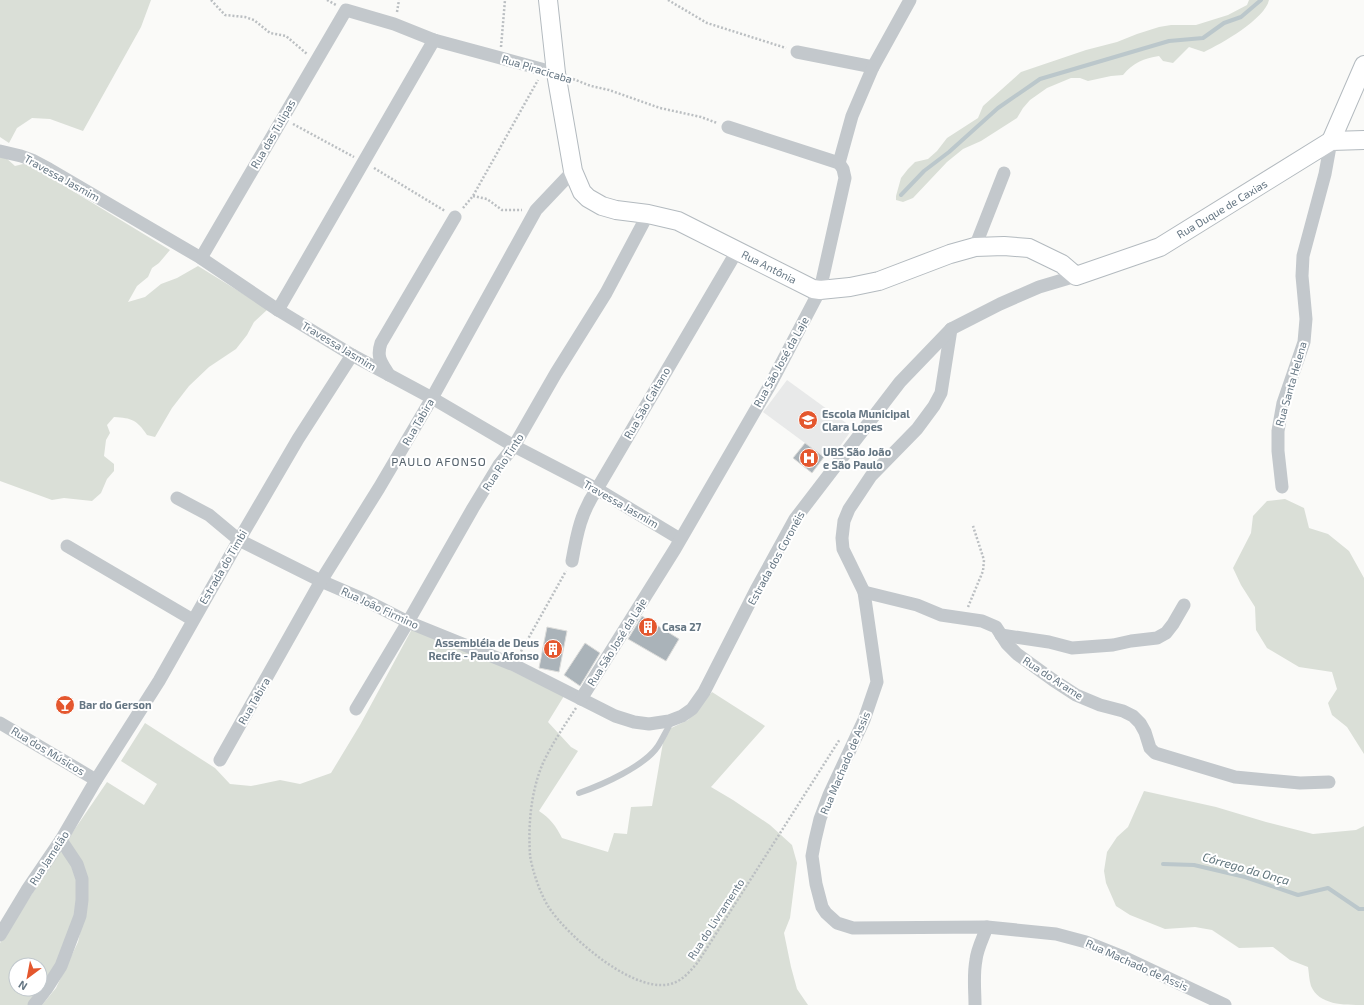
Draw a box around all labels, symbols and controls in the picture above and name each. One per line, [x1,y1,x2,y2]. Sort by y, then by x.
street label: Rua Piracicaba [500,52,574,85]
street label: Rua das Tulipas [248,97,298,171]
street label: Travessa Jasmim [22,151,102,204]
street label: Rua Duque de Caxias [1174,176,1270,241]
street label: Rua Antônia [739,247,799,286]
street label: Rua São José da Laje [750,314,812,410]
street label: Travessa Jasmim [300,318,379,373]
street label: Rua Santa Helena [1272,340,1309,428]
street label: Rua São Caitano [621,365,672,441]
street label: Rua Tabira [399,396,436,448]
place label: Escola Municipal Clara Lopes [822,407,910,433]
school or university icon: Escola Municipal Clara Lopes [797,409,819,431]
street label: Rua Rio Tinto [479,431,526,493]
place label: UBS São João e São Paulo [823,445,892,471]
hospital icon: UBS São João e São Paulo [798,447,820,469]
district label: PAULO AFONSO [391,454,487,468]
street label: Travessa Jasmim [581,477,661,530]
street label: Estrada dos Coronéis [744,508,807,607]
street label: Estrada do Timbi [196,527,249,606]
street label: Rua João Firmino [339,584,421,631]
street label: Rua São José da Laje [584,595,650,689]
building icon: Casa 27 [637,616,659,638]
place label: Casa 27 [662,620,702,633]
place label: Assembléia de Deus Recife - Paulo Afonso [429,636,539,662]
building icon: Assembléia de Deus Recife - Paulo Afonso [542,638,564,660]
street label: Rua do Arame [1021,653,1086,702]
street label: Rua Tabira [235,675,272,727]
bar icon: Bar do Gerson [54,694,76,716]
place label: Bar do Gerson [79,698,152,711]
street label: Rua Machado de Assis [817,709,872,816]
street label: Rua dos Músicos [9,723,88,778]
street label: Rua Jamelão [26,828,71,887]
water label: Córrego da Onça [1201,849,1291,888]
street label: Rua do Livramento [685,876,747,962]
street label: Rua Machado de Assis [1084,936,1191,993]
north arrow [8,957,48,997]
text: N [16,978,29,994]

